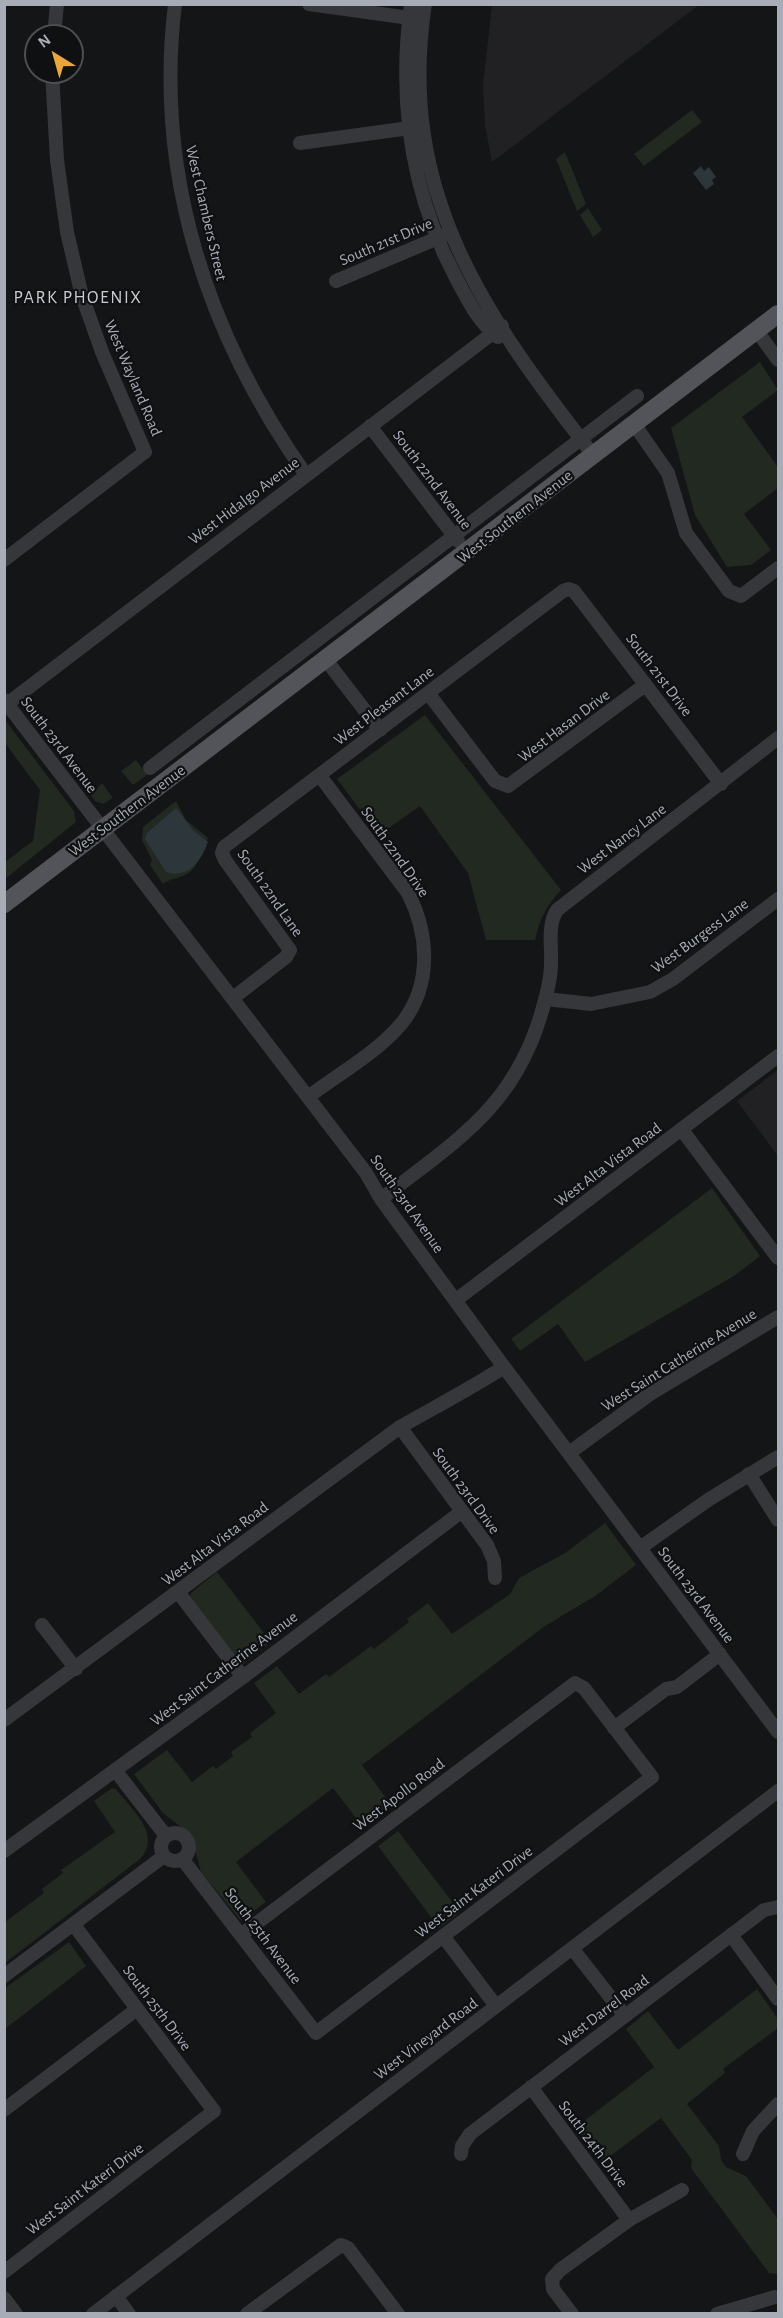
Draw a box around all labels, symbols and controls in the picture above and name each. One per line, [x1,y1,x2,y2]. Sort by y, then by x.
north arrow [24,24,84,84]
text: N [35,31,54,51]
street label: West Chambers Street [181,143,231,283]
street label: South 21st Drive [337,214,435,270]
district label: PARK PHOENIX [14,287,142,309]
street label: West Wayland Road [100,317,166,439]
street label: South 22nd Avenue [388,426,476,534]
street label: West Hidalgo Avenue [185,453,303,549]
street label: West Southern Avenue [453,466,577,568]
street label: South 21st Drive [622,630,696,720]
street label: West Pleasant Lane [330,662,438,750]
street label: West Hasan Drive [514,685,614,767]
street label: South 23rd Avenue [16,693,102,797]
street label: West Southern Avenue [65,761,189,861]
street label: West Nancy Lane [574,799,670,879]
street label: South 22nd Drive [357,803,433,901]
street label: South 22nd Lane [233,845,307,941]
street label: West Burgess Lane [648,894,752,978]
street label: West Alta Vista Road [551,1119,665,1211]
street label: South 23rd Avenue [366,1151,448,1257]
street label: West Saint Catherine Avenue [598,1304,760,1416]
street label: South 23rd Drive [428,1444,504,1538]
street label: West Alta Vista Road [158,1498,272,1590]
street label: South 23rd Avenue [653,1543,739,1647]
street label: West Saint Catherine Avenue [147,1607,301,1731]
street label: West Apollo Road [349,1754,449,1836]
street label: West Saint Kateri Drive [411,1842,537,1942]
street label: South 25th Avenue [220,1884,306,1988]
street label: South 25th Drive [118,1961,196,2055]
street label: West Darrel Road [555,1971,653,2051]
street label: West Vineyard Road [370,1994,482,2084]
street label: South 24th Drive [554,2097,632,2191]
street label: West Saint Kateri Drive [22,2139,148,2239]

